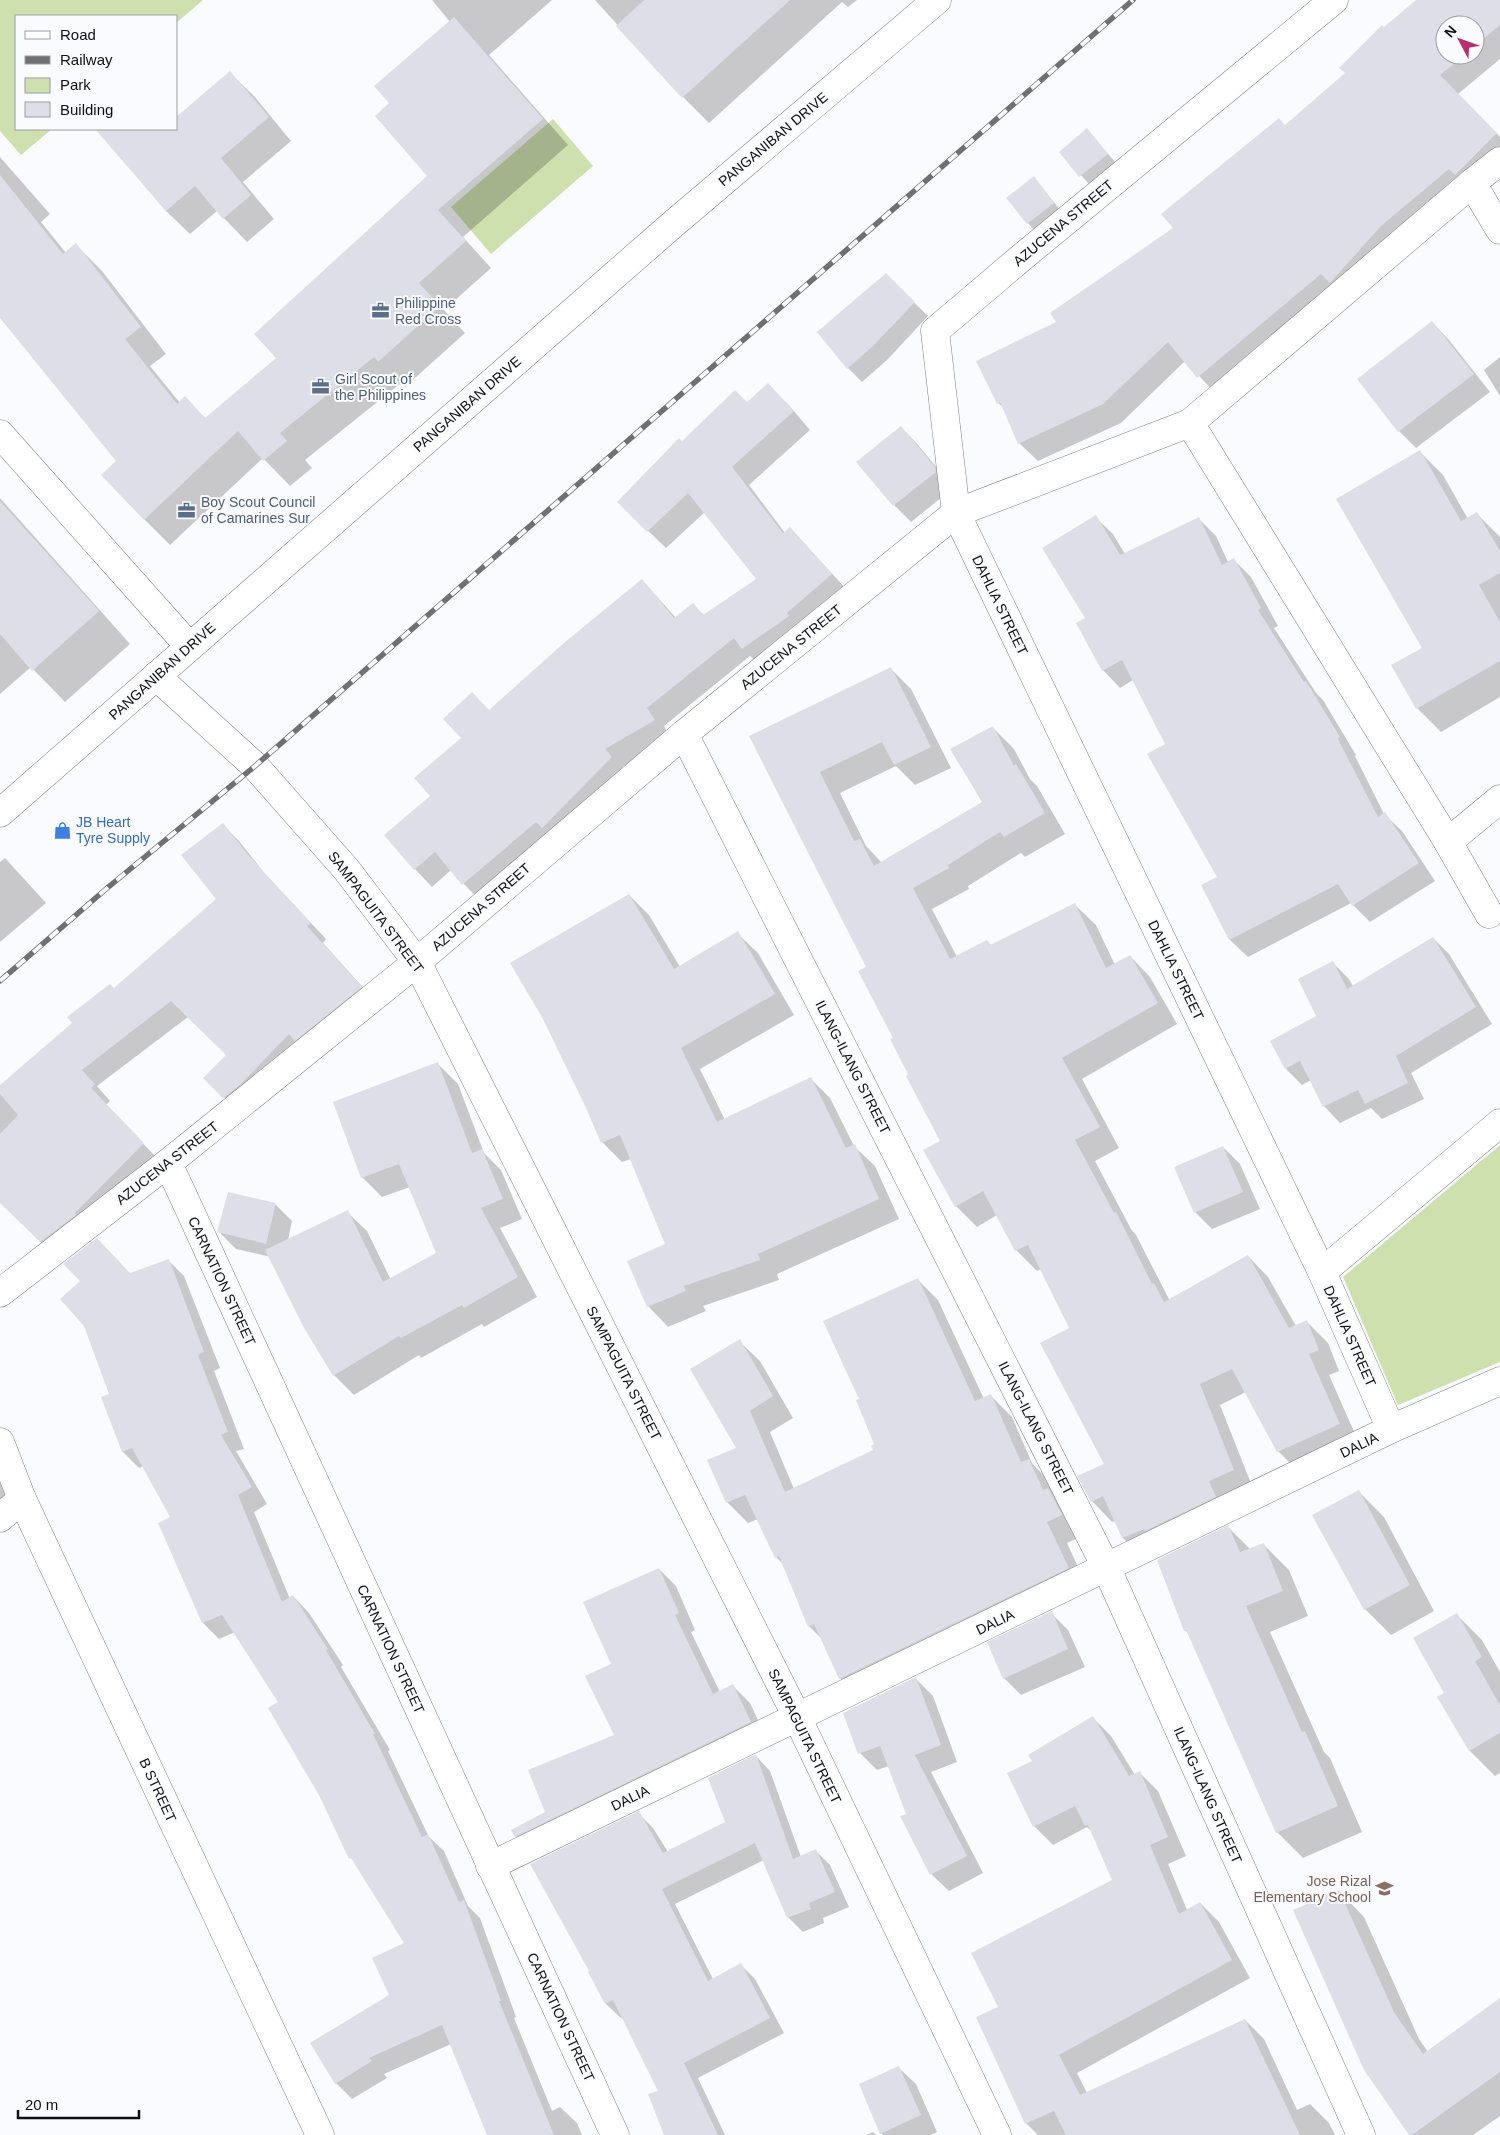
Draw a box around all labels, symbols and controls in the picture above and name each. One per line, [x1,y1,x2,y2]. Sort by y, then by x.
legend [15,15,178,130]
north arrow [1435,15,1485,65]
text: N [1441,22,1460,41]
text: Road [60,26,96,43]
text: Railway [60,51,113,68]
text: Park [60,76,91,93]
street label: PANGANIBAN DRIVE [715,89,831,189]
text: Building [60,101,113,118]
street label: AZUCENA STREET [1010,176,1116,269]
place label: Philippine Red Cross [395,295,461,327]
office icon: Philippine Red Cross [371,301,391,321]
street label: PANGANIBAN DRIVE [410,353,524,455]
place label: Girl Scout of the Philippines [335,371,426,403]
office icon: Girl Scout of the Philippines [311,377,331,397]
place label: Boy Scout Council of Camarines Sur [201,494,315,526]
office icon: Boy Scout Council of Camarines Sur [177,500,197,520]
street label: DAHLIA STREET [969,553,1031,658]
street label: AZUCENA STREET [737,601,845,693]
street label: PANGANIBAN DRIVE [106,619,218,723]
place label: JB Heart Tyre Supply [76,814,150,846]
shop icon: JB Heart Tyre Supply [52,820,72,840]
street label: SAMPAGUITA STREET [325,848,427,976]
street label: AZUCENA STREET [428,860,534,954]
street label: DAHLIA STREET [1145,918,1207,1023]
street label: ILANG-ILANG STREET [812,998,894,1137]
street label: AZUCENA STREET [113,1118,222,1208]
street label: CARNATION STREET [185,1214,259,1348]
street label: DAHLIA STREET [1321,1283,1380,1389]
street label: SAMPAGUITA STREET [583,1303,665,1443]
street label: ILANG-ILANG STREET [995,1359,1077,1498]
street label: DALIA [1337,1429,1381,1461]
street label: CARNATION STREET [354,1582,428,1716]
street label: DALIA [973,1606,1017,1638]
street label: SAMPAGUITA STREET [765,1666,845,1806]
street label: ILANG-ILANG STREET [1171,1724,1246,1866]
street label: B STREET [136,1756,180,1825]
street label: DALIA [608,1782,652,1814]
place label: Jose Rizal Elementary School [1253,1873,1371,1905]
school or university icon: Jose Rizal Elementary School [1375,1879,1395,1899]
street label: CARNATION STREET [524,1950,598,2084]
scale bar [18,2088,139,2120]
text: 20 m [25,2096,58,2113]

